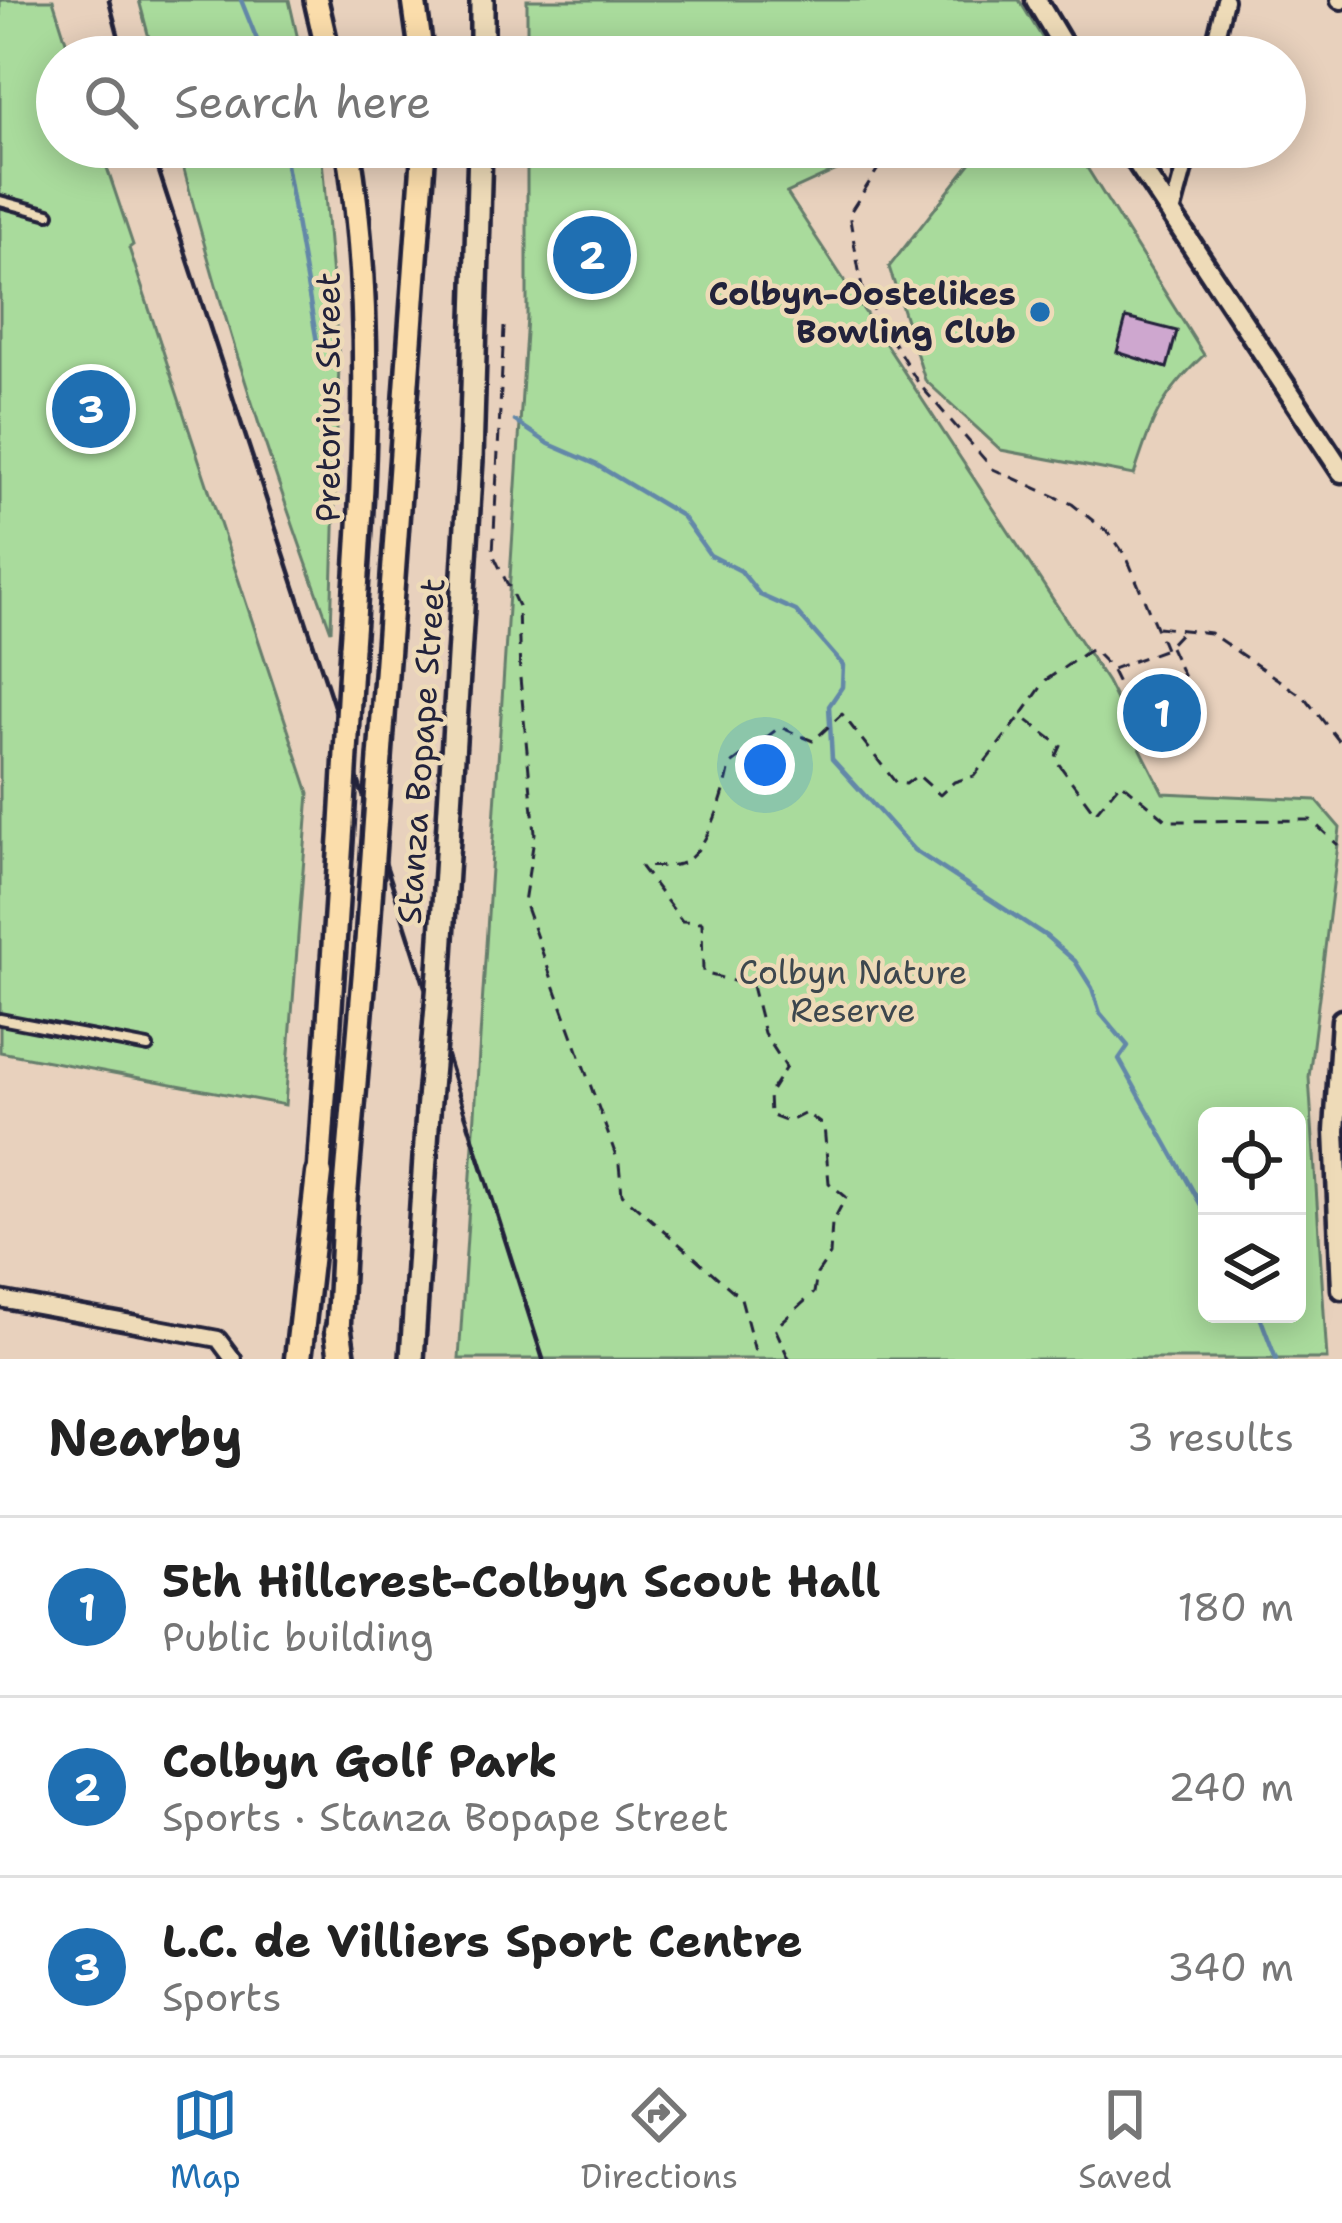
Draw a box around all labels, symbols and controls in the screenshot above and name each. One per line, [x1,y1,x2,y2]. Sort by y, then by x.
search box [36,36,1306,168]
icon: search [78,69,144,135]
text: Search here [174,72,431,132]
pin: 2 [553,210,631,300]
place label: Colbyn-Oostelikes Bowling Club [709,271,1016,354]
street label: Pretorius Street [306,272,351,522]
marker: Colbyn-Oostelikes Bowling Club [1027,299,1053,325]
pin: 3 [52,364,130,454]
street label: Stanza Bopape Street [386,577,456,925]
pin: 1 [1123,668,1201,758]
your location [735,735,795,795]
park label: Colbyn Nature Reserve [739,950,967,1033]
map controls [1198,1107,1306,1323]
button: locate [1198,1107,1306,1215]
button: layers [1198,1215,1306,1323]
text: Nearby [48,1403,243,1471]
text: 3 results [1127,1411,1294,1463]
text: 5th Hillcrest-Colbyn Scout Hall [162,1551,880,1611]
text: 1 [78,1581,96,1633]
text: 180 m [1178,1581,1294,1633]
text: Public building [162,1611,434,1663]
text: Colbyn Golf Park [162,1731,557,1791]
text: 2 [73,1761,101,1813]
text: 240 m [1168,1761,1294,1813]
text: Sports · Stanza Bopape Street [162,1791,729,1843]
text: L.C. de Villiers Sport Centre [162,1911,803,1971]
text: 3 [73,1941,101,1993]
text: 340 m [1167,1941,1294,1993]
text: Sports [162,1971,282,2023]
tab: Map [170,2082,241,2199]
tab: Directions [581,2082,738,2199]
tab: Saved [1078,2082,1172,2199]

